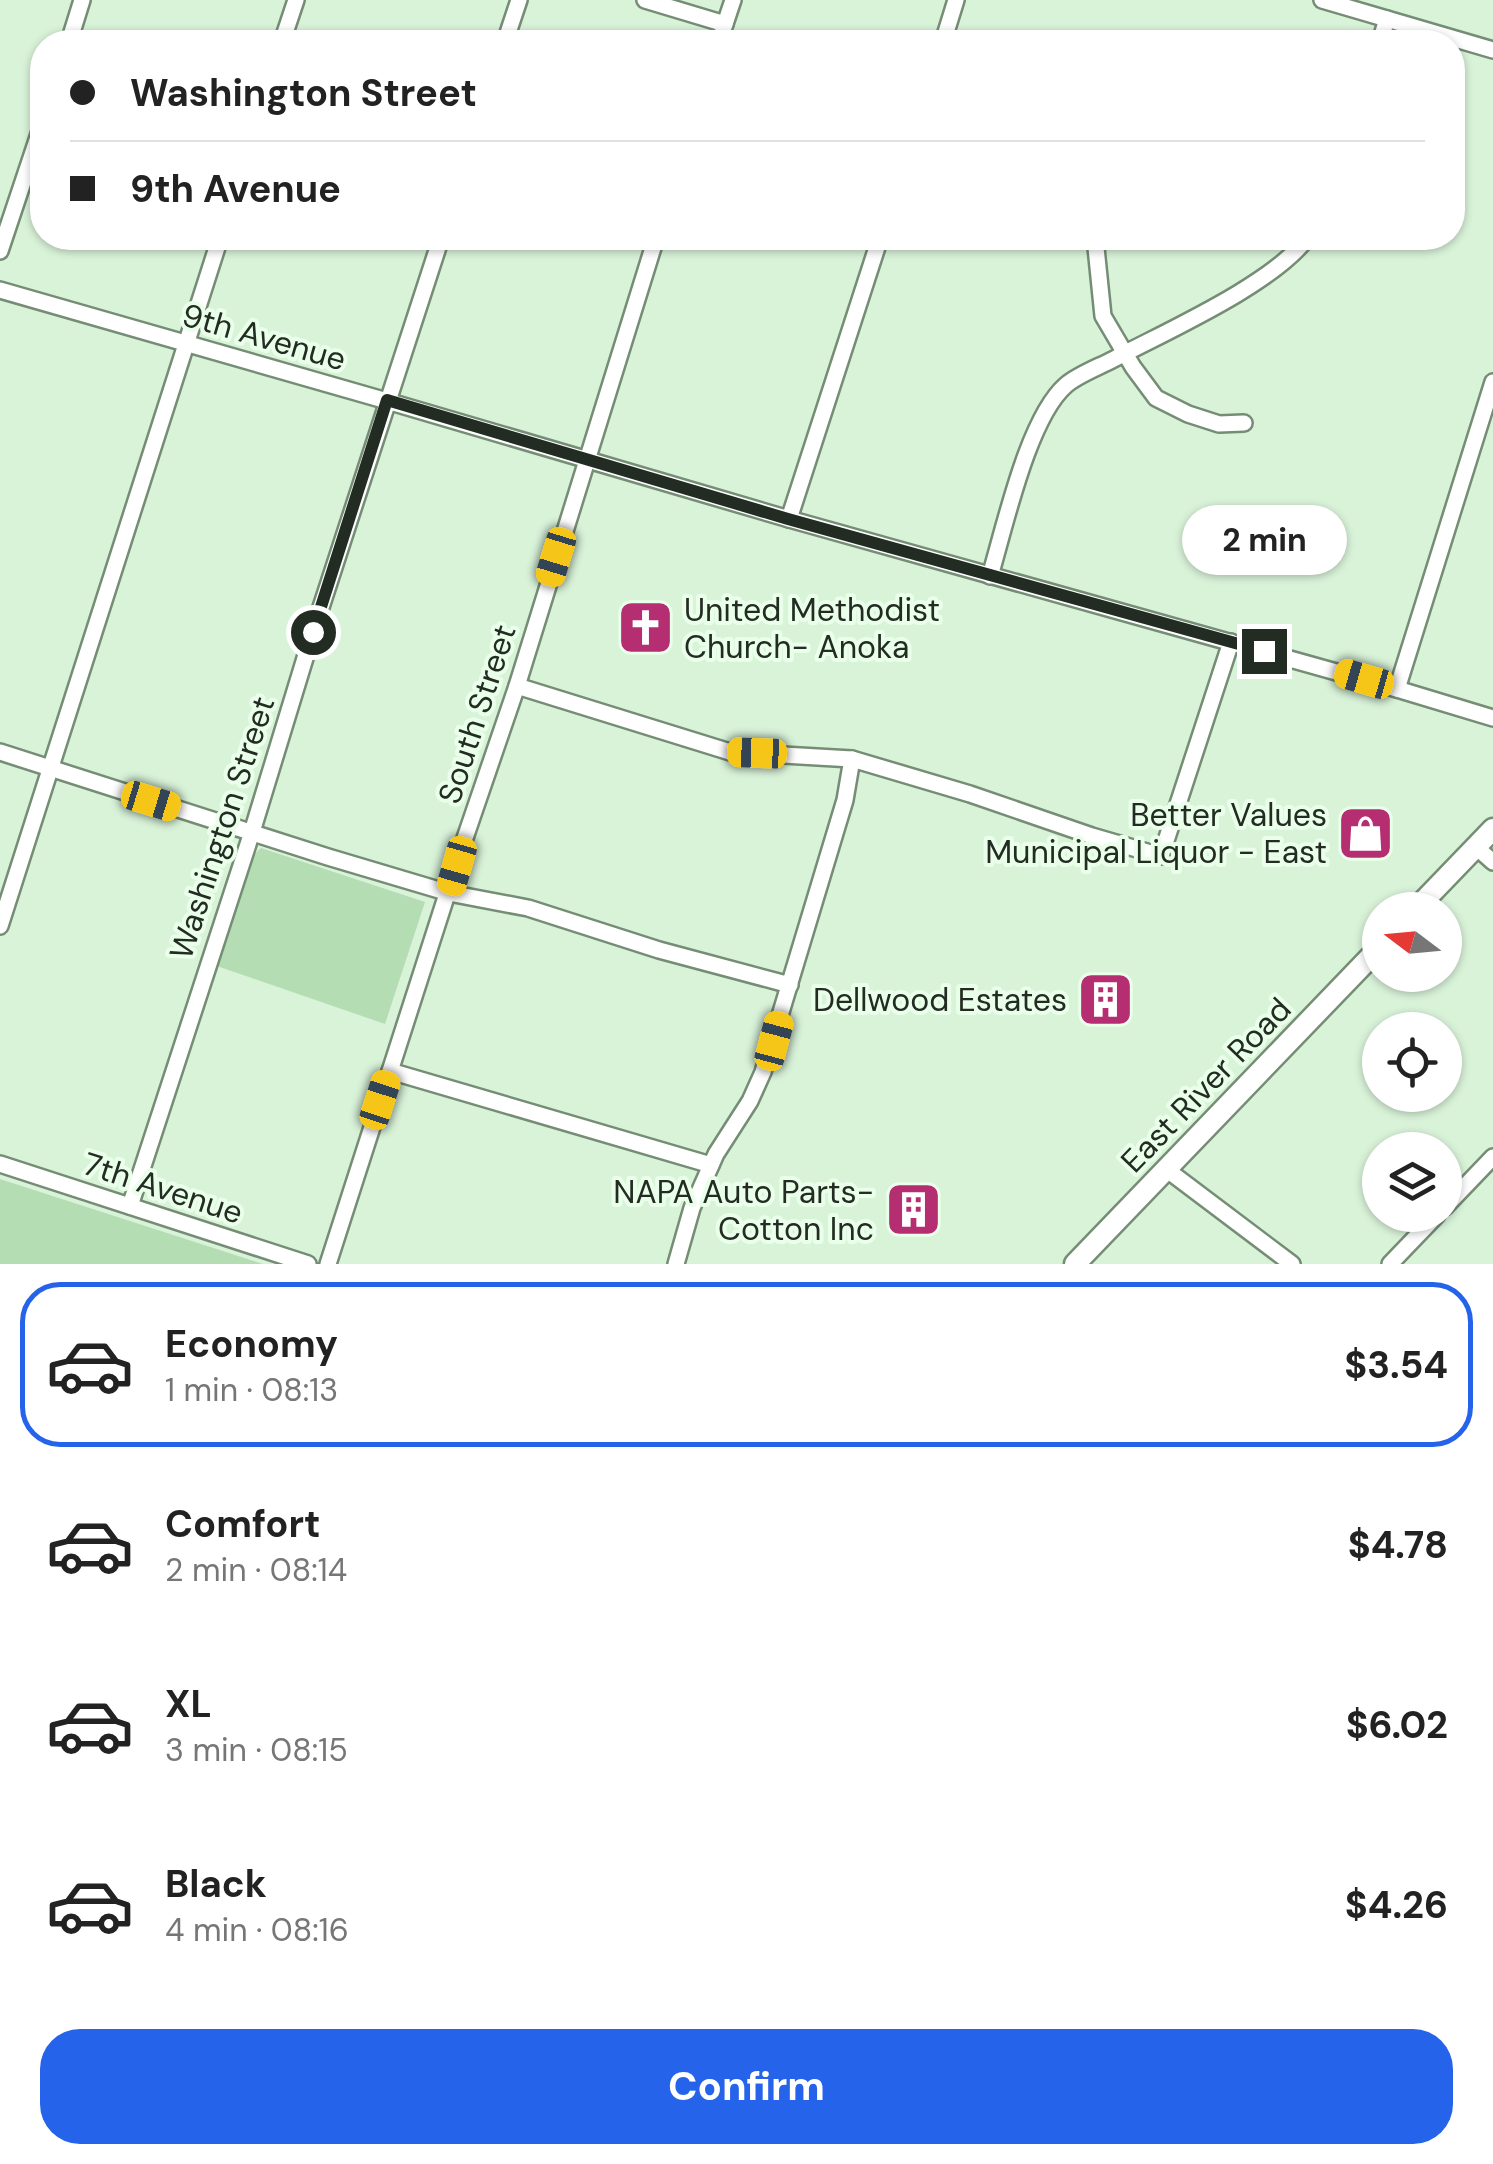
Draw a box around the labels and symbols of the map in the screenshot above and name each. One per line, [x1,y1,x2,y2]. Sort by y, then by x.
street label: 9th Avenue [177,294,351,380]
callout: 2 min [1182,506,1346,576]
car [533,524,579,590]
place label: United Methodist Church- Anoka [684,589,940,668]
church icon: United Methodist Church- Anoka [615,598,675,658]
route start [291,610,336,655]
street label: South Street [428,619,526,809]
route end [1242,629,1287,674]
car [1331,656,1397,702]
street label: Washington Street [160,691,284,965]
car [726,737,788,769]
car [118,778,184,824]
place label: Better Values Municipal Liquor - East [985,794,1327,873]
shop icon: Better Values Municipal Liquor - East [1336,803,1396,863]
car [434,833,480,899]
north arrow [1362,892,1462,992]
building icon: Dellwood Estates [1076,970,1136,1030]
place label: Dellwood Estates [813,979,1067,1021]
street label: East River Road [1112,989,1300,1181]
car [752,1008,796,1074]
car [356,1067,404,1133]
street label: 7th Avenue [78,1142,248,1234]
place label: NAPA Auto Parts- Cotton Inc [613,1171,874,1250]
building icon: NAPA Auto Parts- Cotton Inc [883,1180,943,1240]

